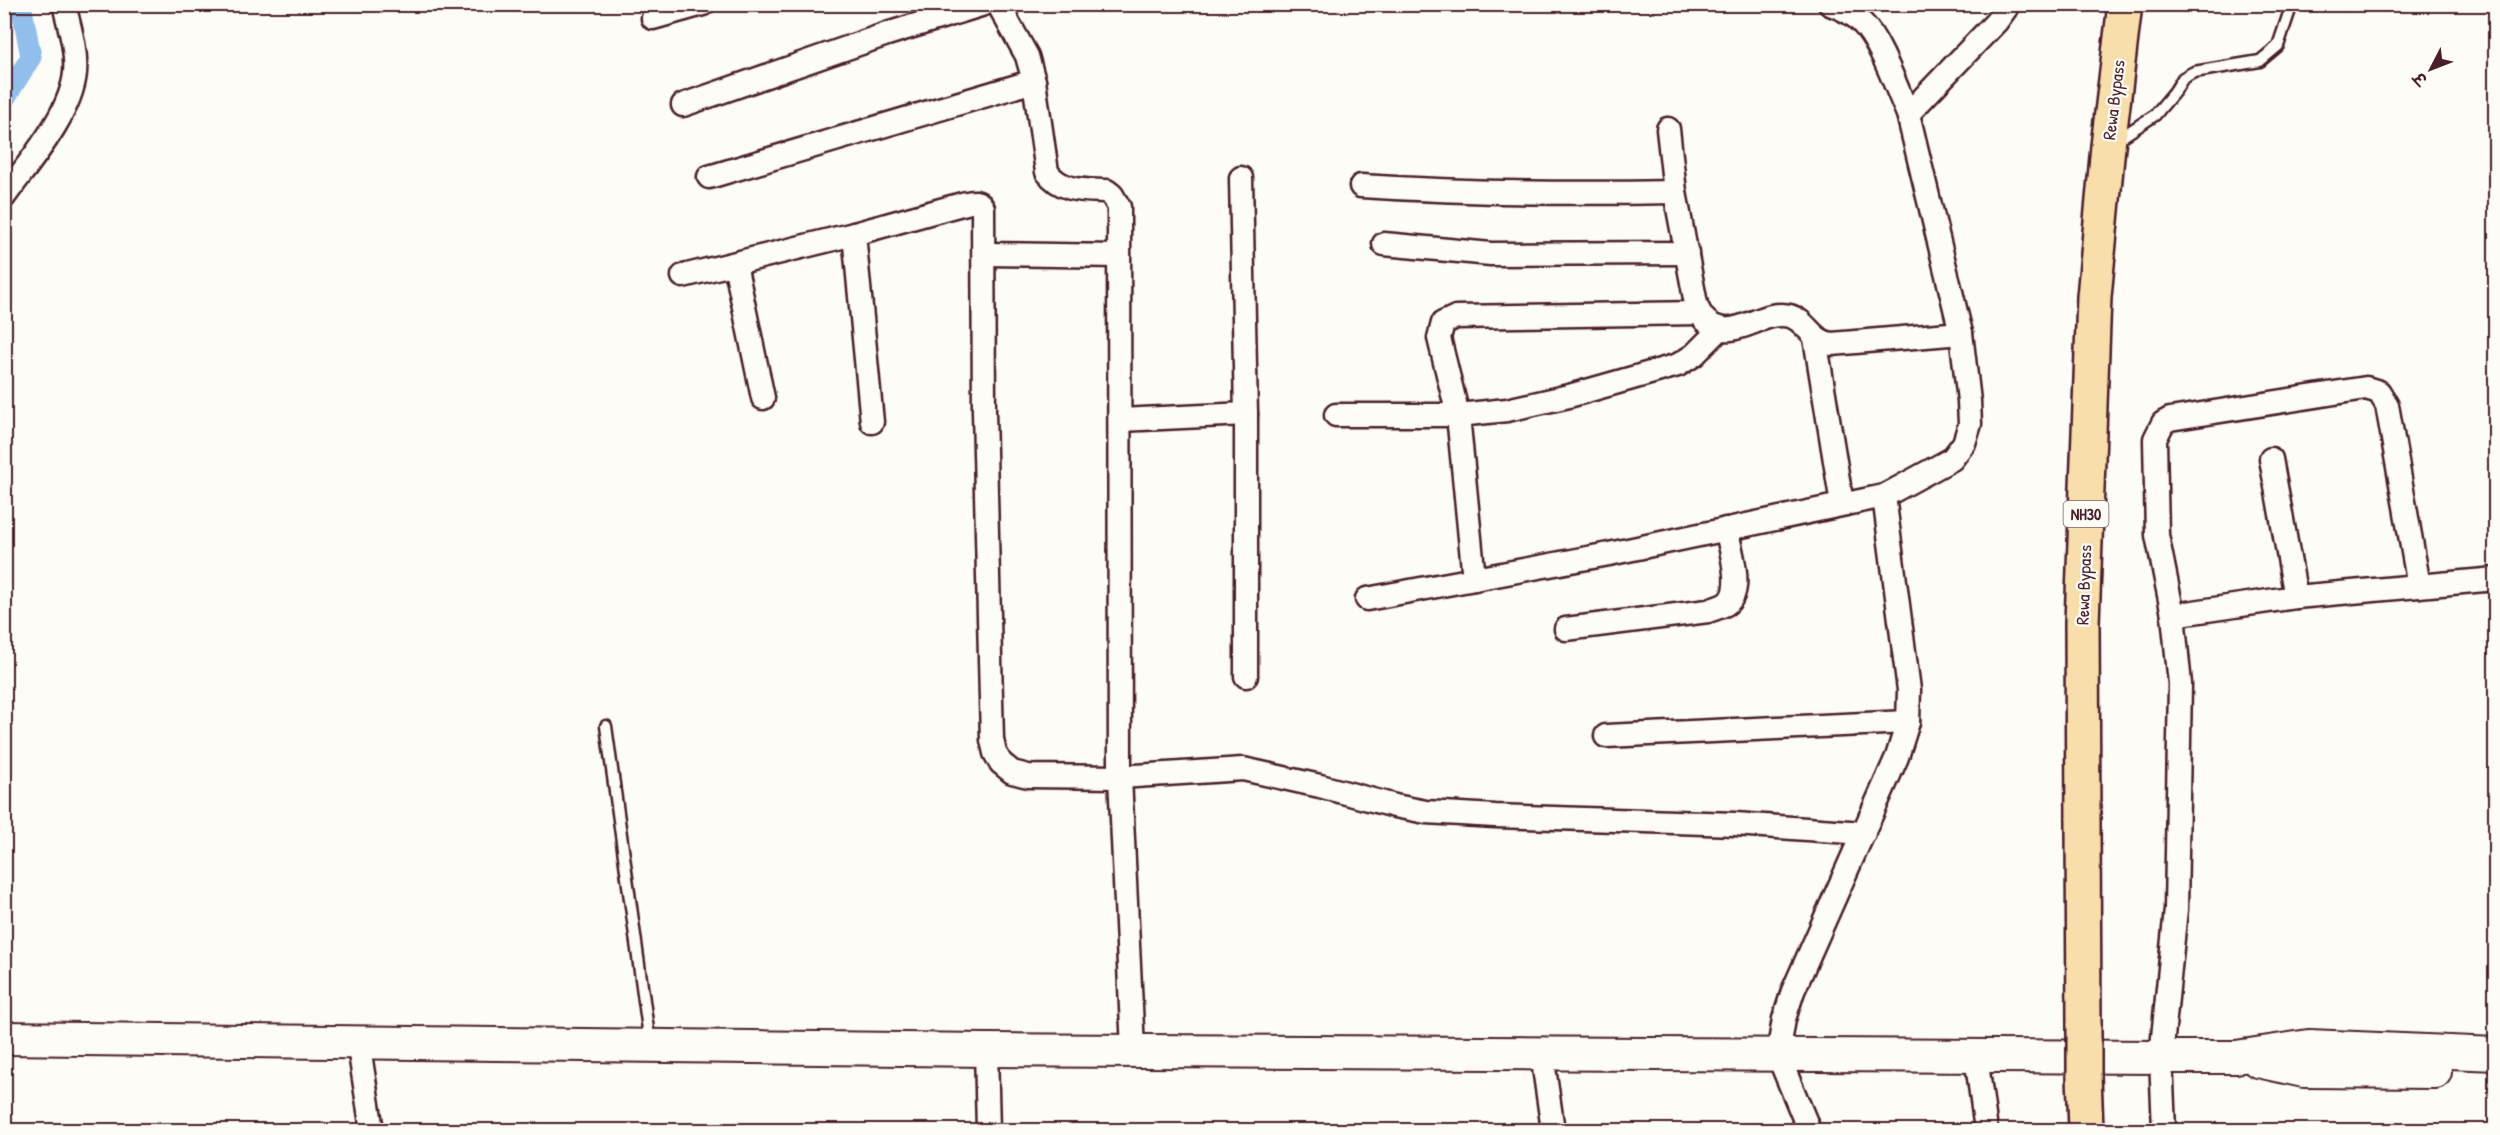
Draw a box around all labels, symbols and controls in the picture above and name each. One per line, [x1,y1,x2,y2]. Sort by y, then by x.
north arrow [2401,39,2461,99]
street label: Rewa Bypass [2096,59,2131,141]
text: उ [2407,67,2433,92]
road number: NH30 [2064,501,2108,527]
street label: Rewa Bypass [2070,544,2097,626]

